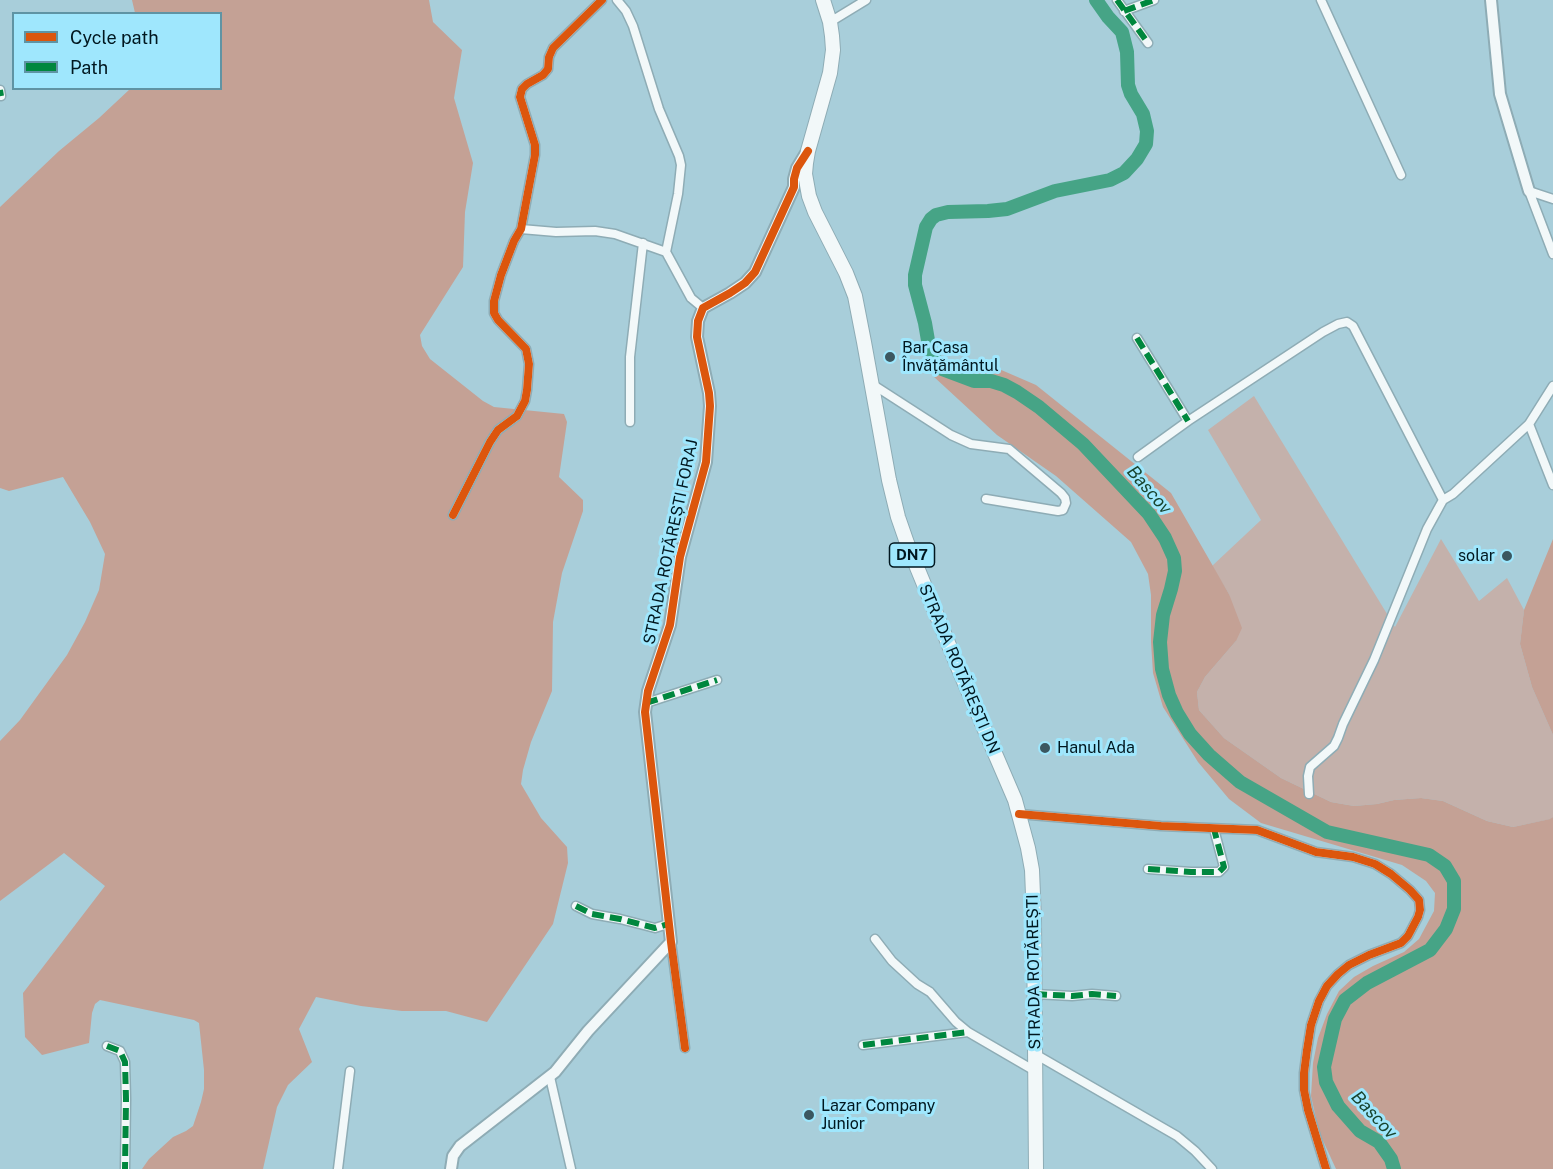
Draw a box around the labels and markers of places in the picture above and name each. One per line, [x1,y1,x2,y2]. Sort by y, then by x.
place label: Bar Casa Învățământul [902,338,999,376]
marker: Bar Casa Învățământul [883,350,897,364]
place label: solar [1458,546,1495,566]
marker: solar [1500,549,1514,563]
place label: Hanul Ada [1057,738,1135,758]
marker: Hanul Ada [1038,741,1052,755]
place label: Lazar Company Junior [821,1096,935,1134]
marker: Lazar Company Junior [802,1108,816,1122]

